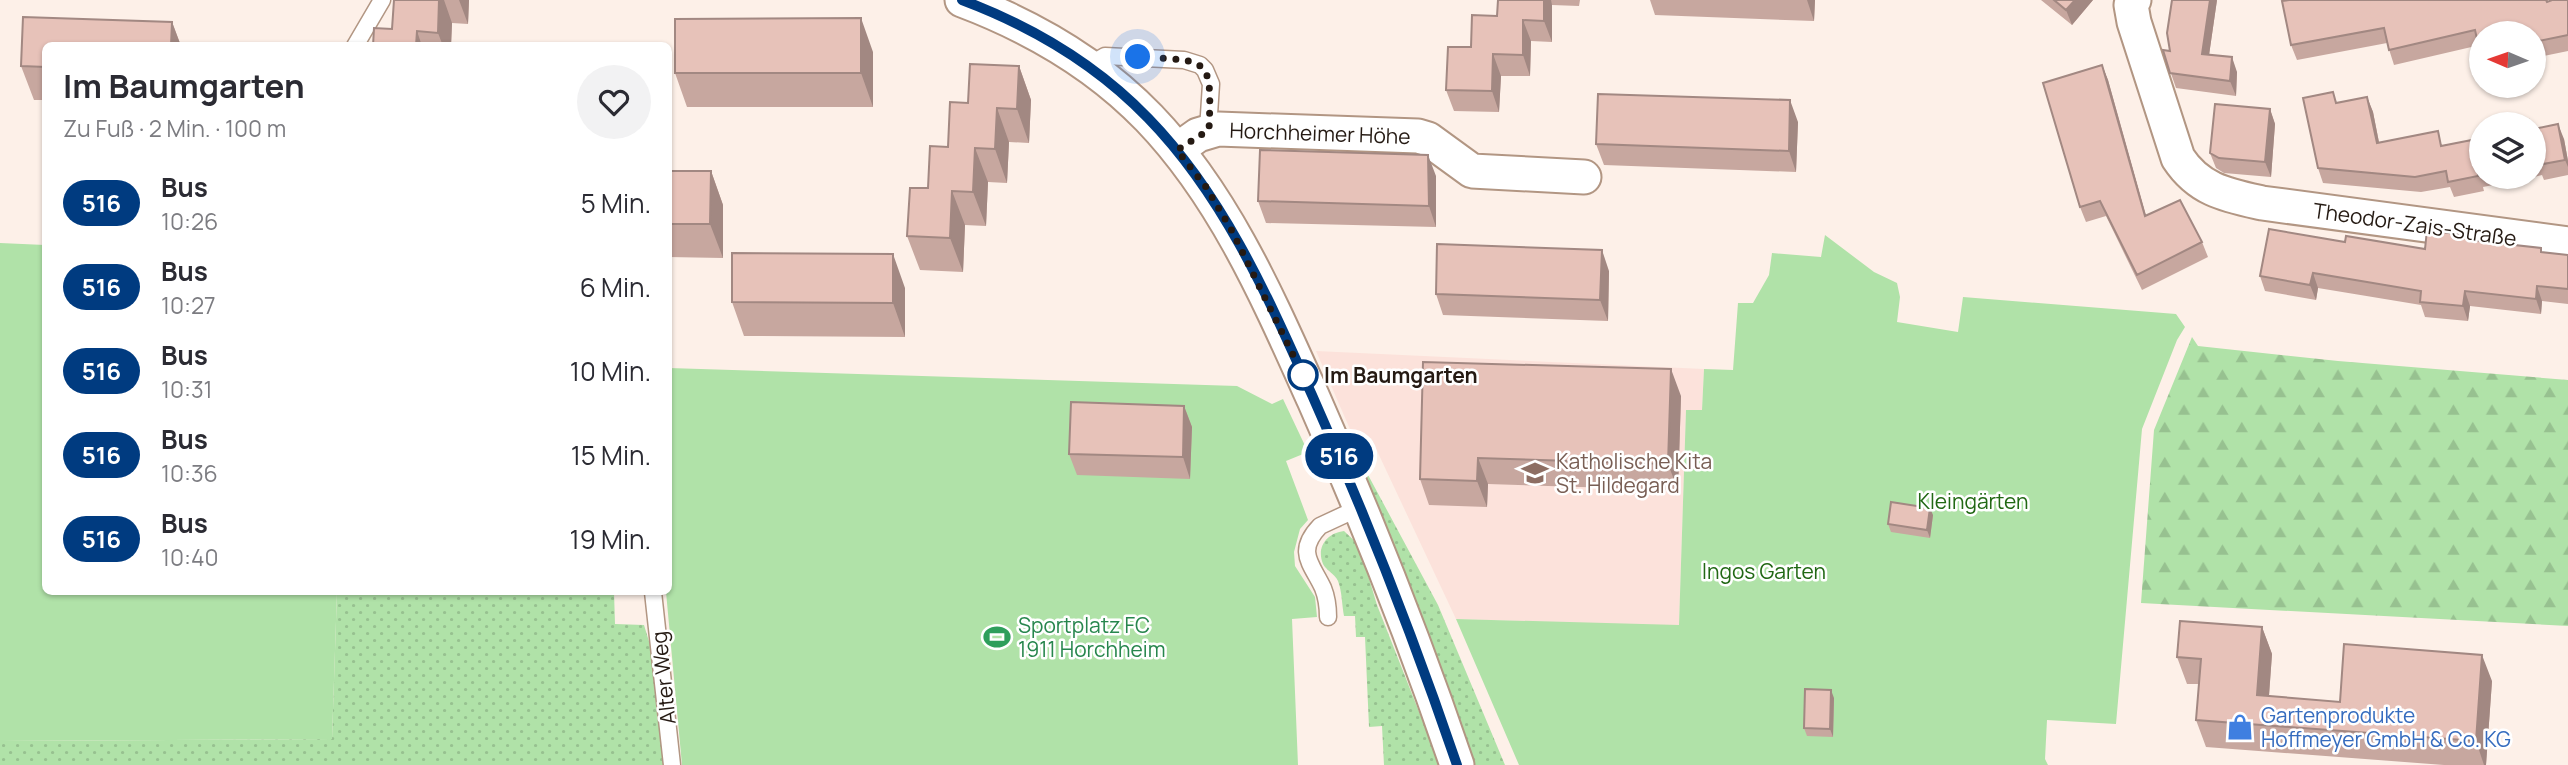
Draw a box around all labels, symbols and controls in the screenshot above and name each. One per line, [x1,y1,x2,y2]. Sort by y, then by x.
north arrow [2469,21,2546,98]
map controls [2469,21,2546,189]
your location [1120,39,1155,74]
text: Im Baumgarten [63,63,305,108]
button: heart [577,65,651,139]
text: Zu Fuß · 2 Min. · 100 m [63,112,286,144]
button: layers [2469,112,2546,189]
street label: Horchheimer Höhe [1229,116,1411,150]
text: Bus [161,169,208,205]
text: 5 Min. [581,185,651,221]
text: 516 [82,186,121,219]
street label: Theodor-Zais-Straße [2311,196,2519,252]
text: 10:26 [161,205,218,237]
text: Bus [161,253,208,289]
text: 6 Min. [580,269,651,305]
text: 516 [82,270,121,303]
text: 10:27 [161,289,216,321]
text: Bus [161,337,208,373]
text: 10 Min. [570,353,651,389]
text: 516 [82,354,121,387]
marker: Im Baumgarten [1288,360,1318,390]
place label: Im Baumgarten [1324,361,1478,389]
text: 10:31 [161,373,213,405]
text: Bus [161,421,208,457]
line badge: 516 [1299,433,1379,479]
text: 15 Min. [571,437,651,473]
text: 516 [82,438,121,471]
text: 516 [1319,439,1359,472]
place label: Katholische Kita St. Hildegard [1556,447,1712,499]
text: 10:36 [161,457,218,489]
school or university icon: Katholische Kita St. Hildegard [1520,458,1550,488]
park label: Kleingärten [1917,487,2029,515]
text: Bus [161,505,208,541]
text: 19 Min. [570,521,651,557]
text: 516 [82,522,121,555]
text: 10:40 [161,541,218,573]
park label: Ingos Garten [1702,557,1826,585]
place label: Sportplatz FC 1911 Horchheim [1018,611,1166,663]
sports icon: Sportplatz FC 1911 Horchheim [982,622,1012,652]
street label: Alter Weg [644,630,682,726]
place label: Gartenprodukte Hoffmeyer GmbH & Co. KG [2261,701,2511,753]
shop icon: Gartenprodukte Hoffmeyer GmbH & Co. KG [2225,712,2255,742]

